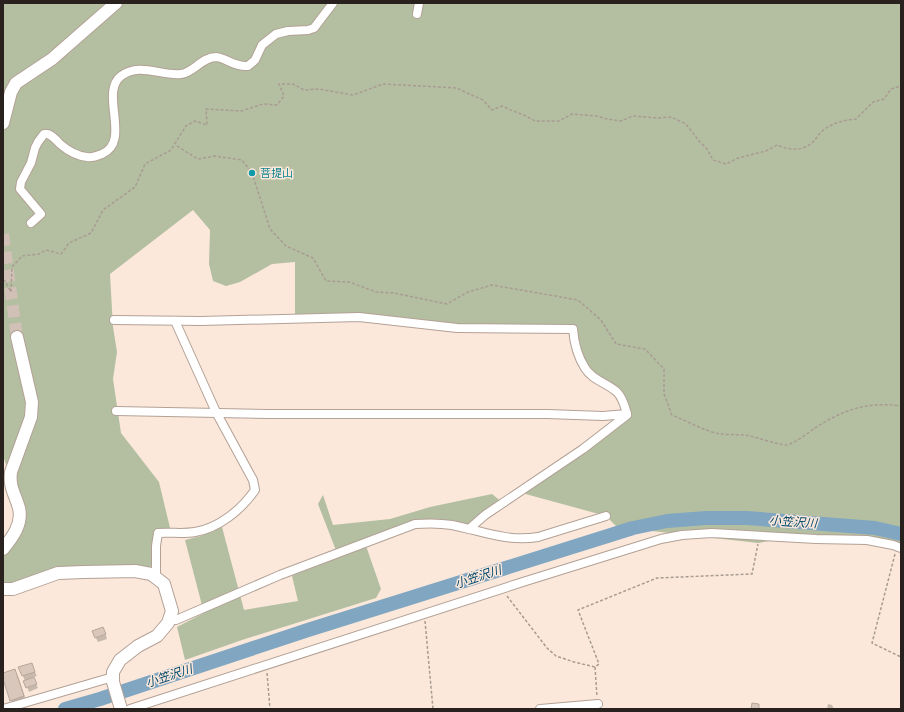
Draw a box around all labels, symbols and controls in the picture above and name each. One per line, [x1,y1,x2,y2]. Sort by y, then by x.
place label: 菩提山 [260,166,293,180]
marker: 菩提山 [247,168,257,178]
water label: 小笠沢川 [768,512,819,532]
water label: 小笠沢川 [453,561,505,592]
water label: 小笠沢川 [144,660,196,691]

